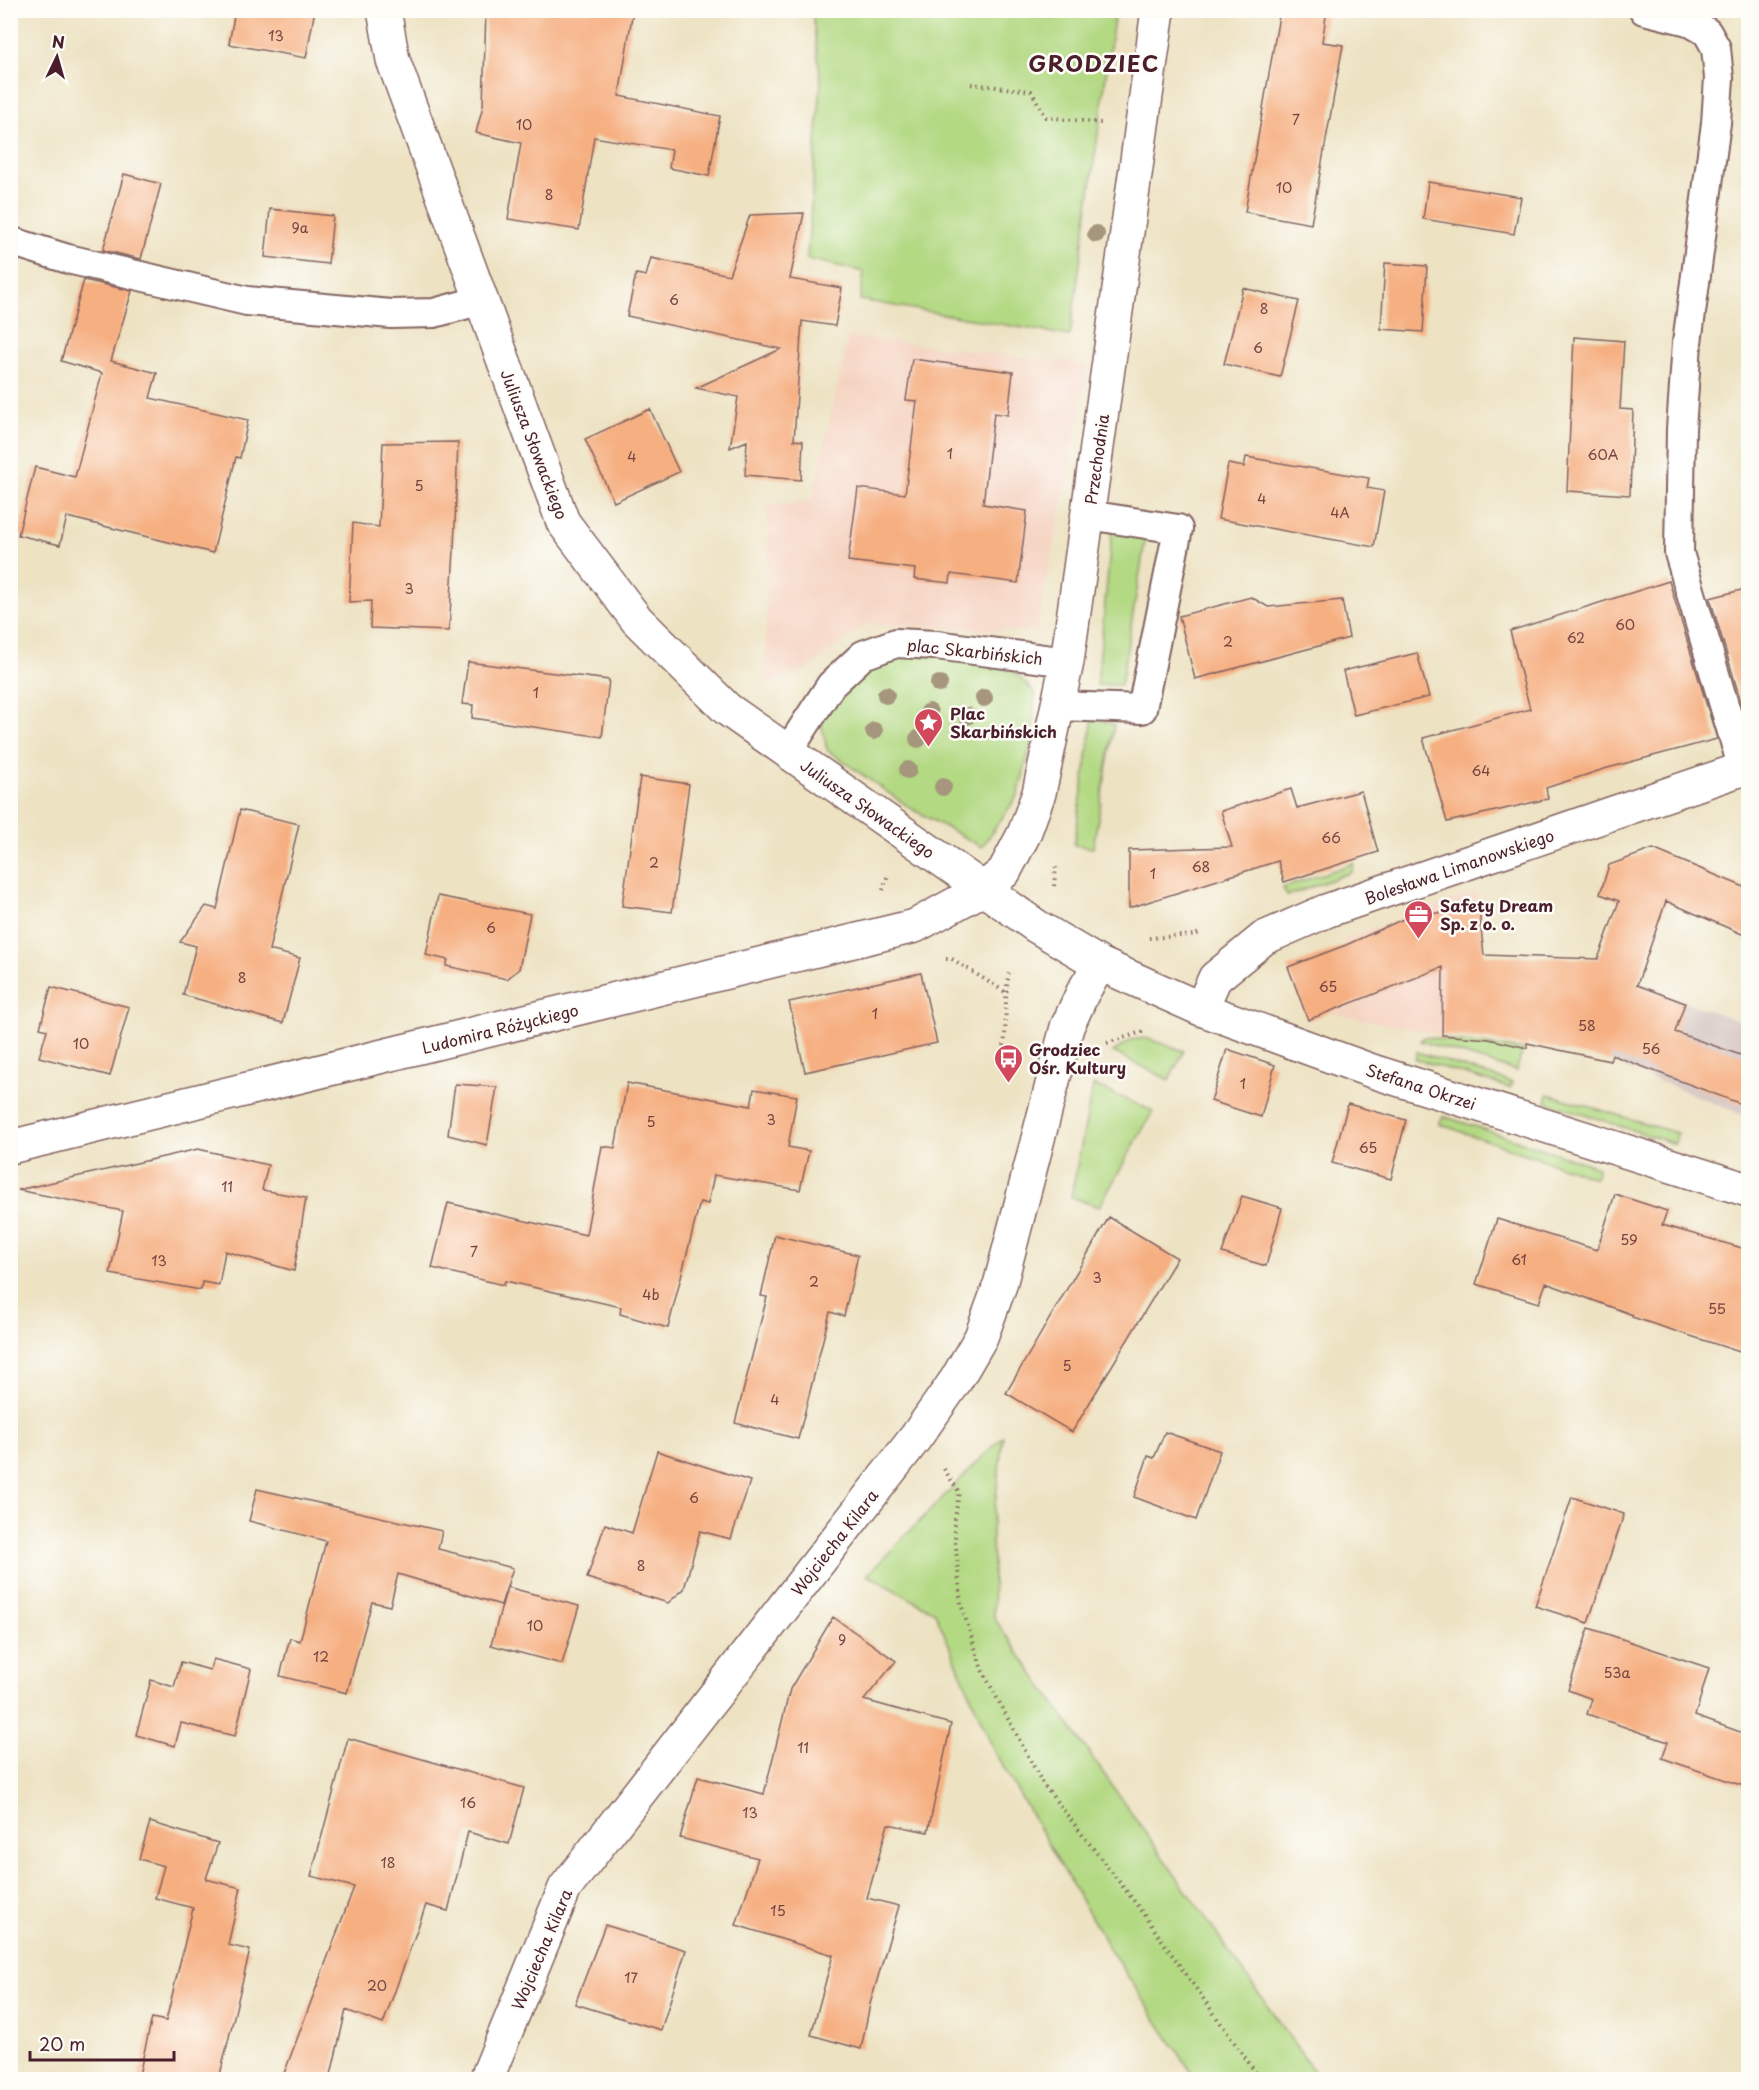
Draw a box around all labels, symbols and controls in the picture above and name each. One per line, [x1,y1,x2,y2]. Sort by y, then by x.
house number: 13 [268,25,284,46]
north arrow [27,27,87,87]
text: N [51,29,66,54]
district label: GRODZIEC [1028,46,1160,79]
house number: 7 [1292,109,1300,130]
house number: 10 [516,114,532,135]
house number: 10 [1276,177,1292,198]
house number: 8 [545,184,553,205]
house number: 9a [292,217,309,238]
house number: 6 [669,289,679,310]
house number: 8 [1260,298,1268,319]
house number: 6 [1253,337,1263,358]
street label: Juliusza Słowackiego [495,365,575,523]
street label: Przechodnia [1078,412,1114,506]
house number: 1 [947,443,953,464]
house number: 60A [1588,444,1619,465]
house number: 4 [627,446,637,467]
house number: 5 [414,475,424,496]
house number: 4 [1257,488,1267,509]
house number: 4A [1330,502,1350,523]
house number: 3 [404,578,414,599]
house number: 60 [1615,614,1635,635]
house number: 62 [1567,627,1585,648]
house number: 2 [1223,631,1233,652]
street label: plac Skarbińskich [906,632,1044,670]
house number: 1 [533,682,539,703]
place label: Plac Skarbińskich [950,701,1057,743]
place icon: Plac Skarbińskich [913,706,945,748]
street label: Juliusza Słowackiego [796,753,940,863]
house number: 64 [1471,760,1491,781]
street label: Bolesława Limanowskiego [1361,822,1557,910]
house number: 66 [1321,827,1341,848]
house number: 2 [649,852,659,873]
house number: 68 [1192,856,1210,877]
house number: 1 [1150,863,1156,884]
place label: Safety Dream Sp. z o. o. [1440,893,1553,935]
office icon: Safety Dream Sp. z o. o. [1403,898,1435,940]
house number: 6 [486,917,496,938]
house number: 8 [238,967,246,988]
house number: 65 [1319,976,1337,997]
street label: Ludomira Różyckiego [419,997,581,1059]
house number: 1 [872,1003,878,1024]
house number: 58 [1578,1015,1596,1036]
house number: 10 [73,1033,89,1054]
place label: Grodziec Ośr. Kultury [1029,1037,1126,1079]
house number: 56 [1642,1038,1661,1059]
bus stop icon: Grodziec Ośr. Kultury [992,1042,1024,1084]
street label: Stefana Okrzei [1363,1057,1479,1115]
house number: 1 [1240,1073,1246,1094]
house number: 3 [766,1109,776,1130]
house number: 5 [646,1111,656,1132]
house number: 65 [1359,1137,1377,1158]
house number: 11 [221,1176,233,1197]
house number: 59 [1620,1229,1638,1250]
house number: 7 [470,1241,478,1262]
house number: 61 [1511,1249,1527,1270]
house number: 13 [151,1250,167,1271]
house number: 3 [1092,1267,1102,1288]
house number: 2 [809,1271,819,1292]
house number: 4b [642,1284,660,1305]
house number: 55 [1708,1298,1726,1319]
house number: 5 [1062,1355,1072,1376]
house number: 4 [770,1389,780,1410]
street label: Wojciecha Kilara [785,1484,883,1600]
house number: 6 [689,1487,699,1508]
house number: 8 [637,1555,645,1576]
house number: 10 [527,1615,543,1636]
house number: 9 [838,1629,846,1650]
house number: 12 [313,1646,329,1667]
house number: 53a [1604,1662,1631,1683]
house number: 11 [797,1737,809,1758]
house number: 16 [460,1792,476,1813]
house number: 13 [742,1802,758,1823]
house number: 18 [380,1852,396,1873]
street label: Wojciecha Kilara [505,1885,577,2013]
house number: 15 [770,1900,786,1921]
house number: 17 [624,1967,638,1988]
house number: 20 [367,1975,387,1996]
scale bar [30,2024,174,2062]
text: 20 m [39,2030,85,2057]

